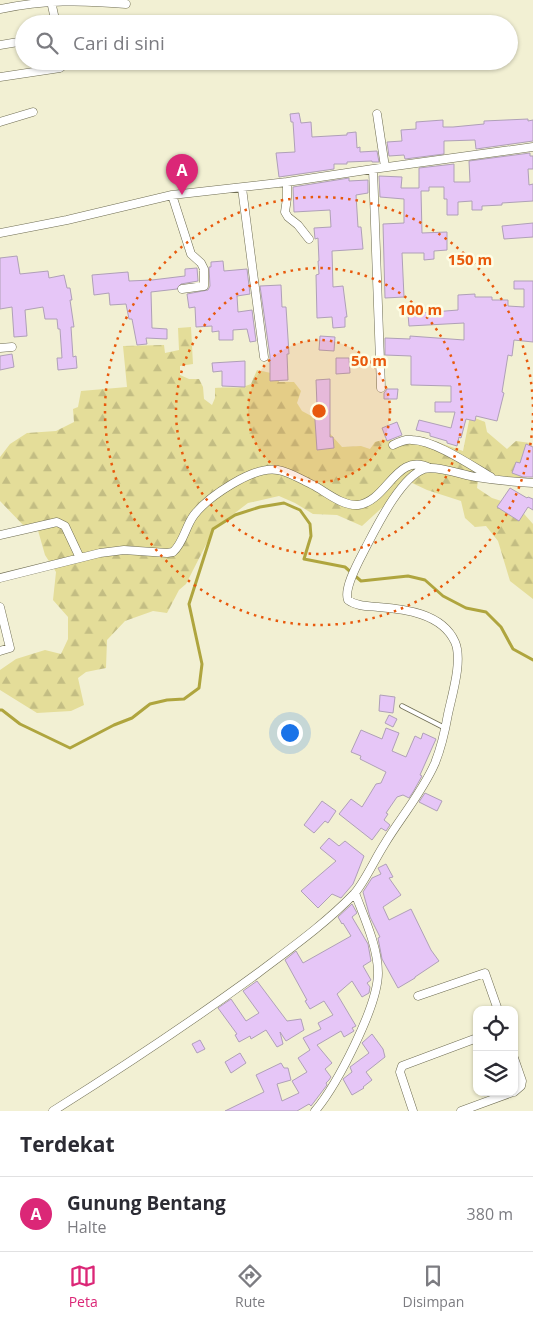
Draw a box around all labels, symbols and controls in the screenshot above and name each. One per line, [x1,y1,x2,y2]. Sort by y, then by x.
search box [15,15,518,70]
icon: search [33,29,61,57]
text: Cari di sini [73,30,165,56]
pin: A [166,154,198,195]
text: 150 m [448,249,492,269]
text: 100 m [398,299,442,319]
text: 50 m [351,350,387,370]
centre of rings [310,402,328,420]
your location [277,720,303,746]
map controls [473,1006,518,1096]
button: locate [473,1006,518,1051]
button: layers [473,1051,518,1096]
text: Terdekat [20,1130,115,1158]
text: Gunung Bentang [67,1190,226,1216]
text: A [30,1203,42,1225]
text: 380 m [467,1203,513,1225]
text: Halte [67,1216,106,1238]
tab: Peta [69,1262,98,1311]
tab: Rute [235,1262,265,1311]
tab: Disimpan [403,1262,464,1311]

